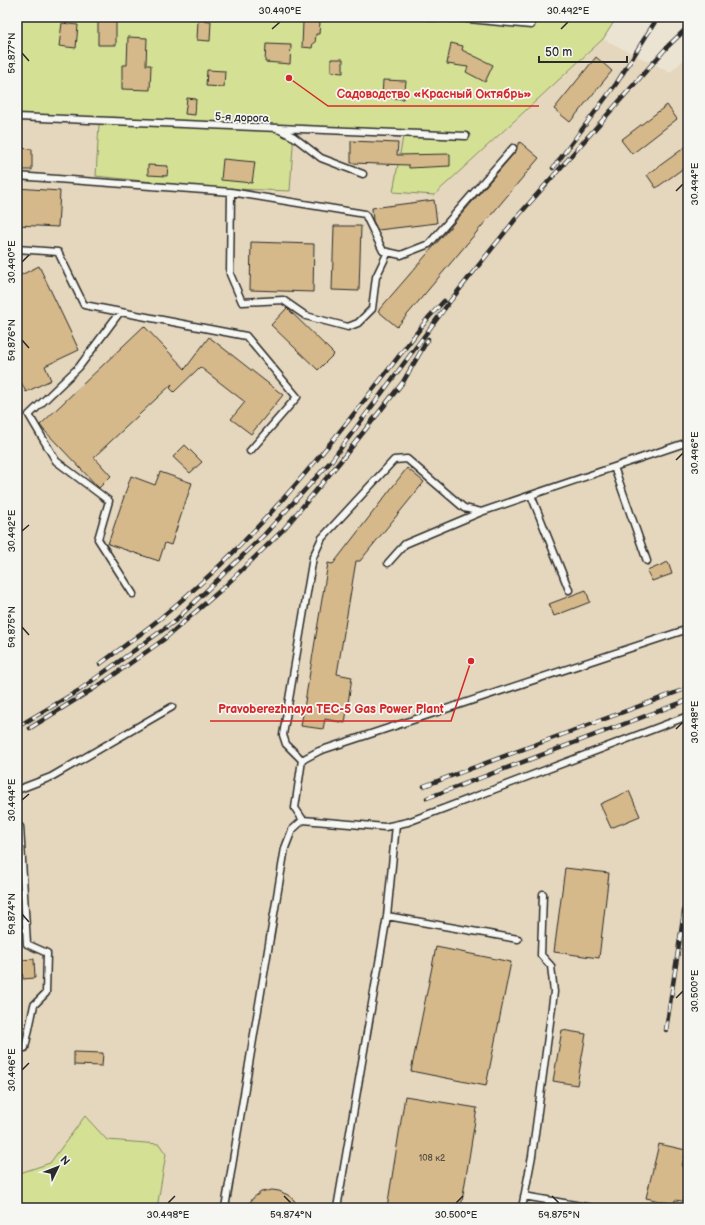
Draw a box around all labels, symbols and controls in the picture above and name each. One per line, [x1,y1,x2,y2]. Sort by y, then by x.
text: 30.490°E [259,5,302,17]
text: 30.492°E [547,5,590,17]
text: 59.877°N [6,32,18,74]
scale bar [539,38,627,64]
text: 50 m [545,45,572,60]
callout: Садоводство «Красный Октябрь» [328,82,539,106]
text: Садоводство «Красный Октябрь» [337,87,532,102]
street label: 5-я дорога [215,110,270,125]
text: 30.494°E [689,162,701,205]
text: 30.490°E [6,240,18,283]
text: 59.876°N [6,319,18,361]
text: 30.496°E [689,431,701,474]
text: 30.492°E [6,509,18,552]
text: 59.875°N [6,606,18,648]
callout: Pravoberezhnaya TEC-5 Gas Power Plant [210,697,451,721]
text: 30.498°E [689,700,701,743]
text: Pravoberezhnaya TEC-5 Gas Power Plant [218,702,444,717]
text: 30.494°E [6,778,18,821]
text: 59.874°N [6,893,18,935]
text: 30.500°E [689,969,701,1012]
text: 30.496°E [6,1048,18,1091]
north arrow [38,1147,78,1187]
text: N [57,1153,73,1168]
house number: 108 к2 [419,1153,446,1164]
text: 30.498°E [147,1209,190,1221]
text: 59.874°N [270,1209,312,1221]
text: 30.500°E [435,1209,478,1221]
text: 59.875°N [538,1209,580,1221]

